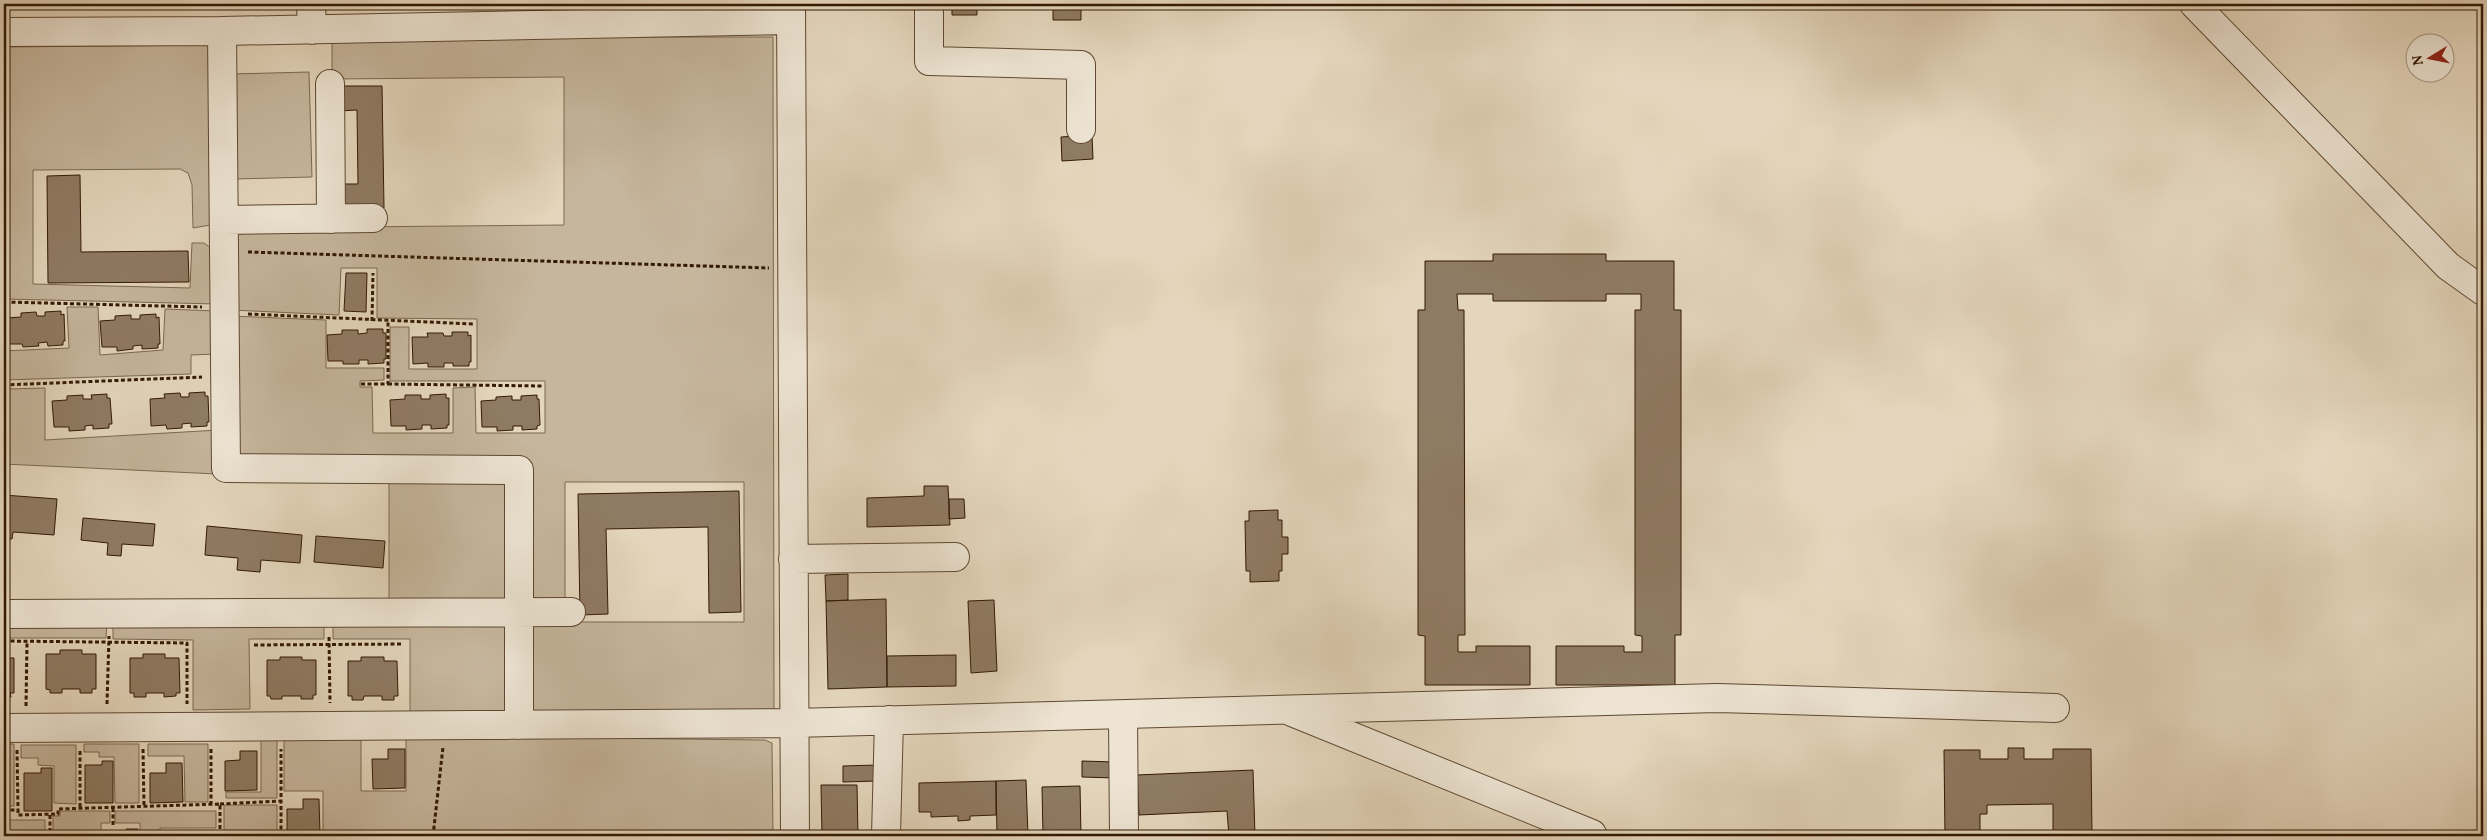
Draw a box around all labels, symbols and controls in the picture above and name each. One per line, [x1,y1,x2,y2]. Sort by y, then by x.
north arrow [2404,32,2454,82]
text: N [2408,53,2429,67]

